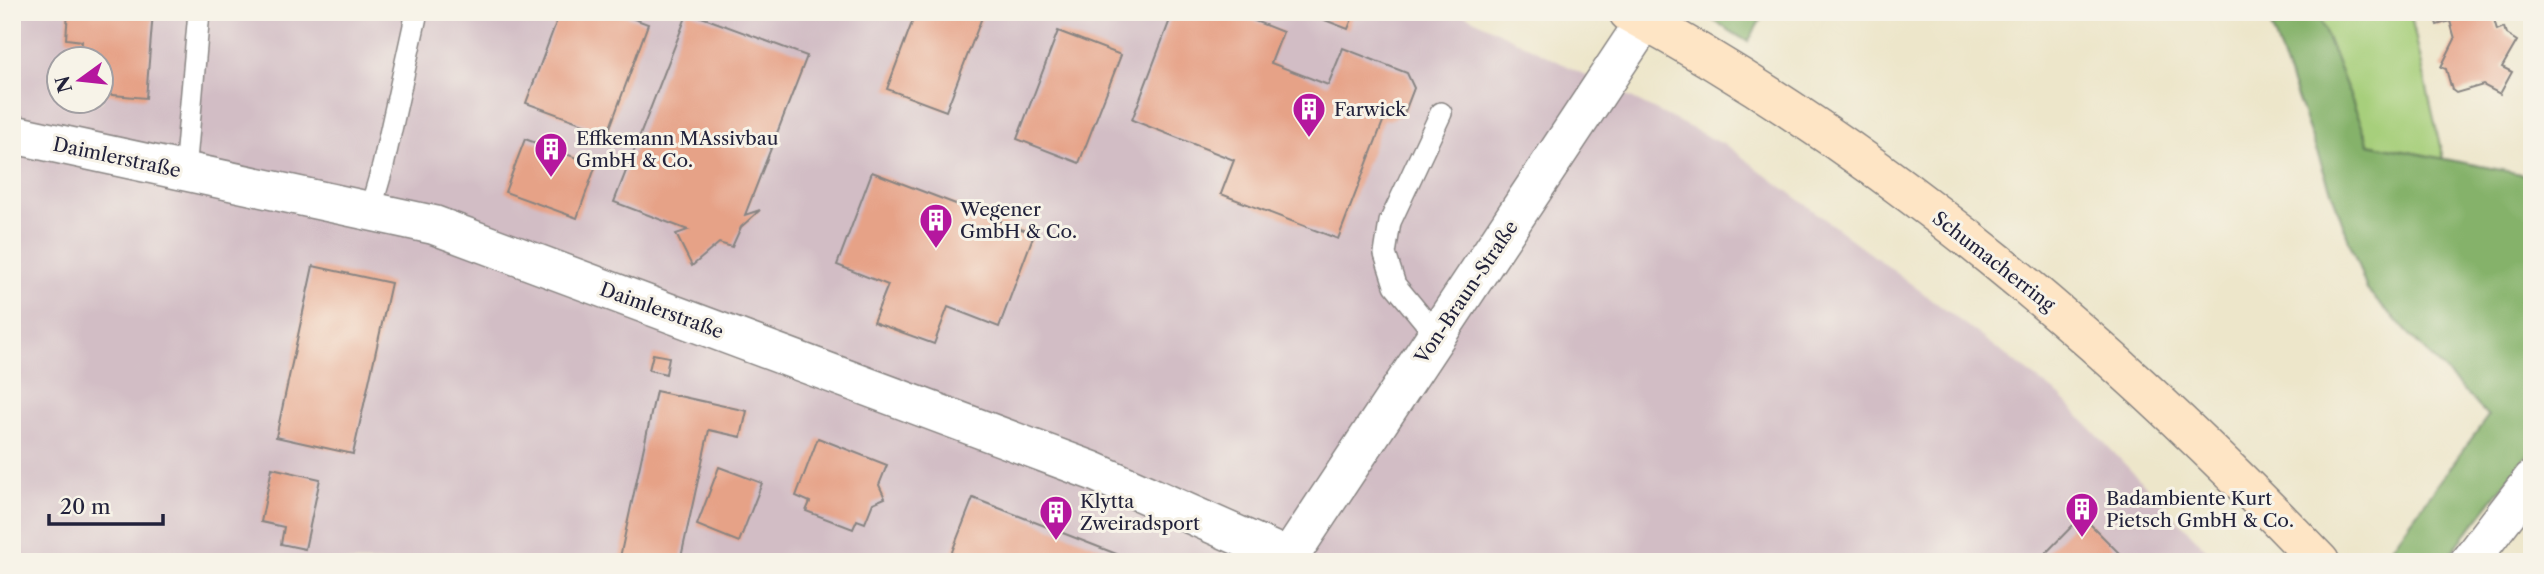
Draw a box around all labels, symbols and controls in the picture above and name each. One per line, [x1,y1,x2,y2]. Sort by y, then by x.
north arrow [46,46,116,116]
text: N [51,73,77,95]
building icon: Farwick [1290,90,1328,139]
place label: Farwick [1334,98,1407,121]
place label: Effkemann MAssivbau GmbH & Co. [576,127,779,172]
building icon: Effkemann MAssivbau GmbH & Co. [532,130,570,179]
street label: Daimlerstraße [51,133,183,182]
place label: Wegener GmbH & Co. [959,198,1077,243]
building icon: Wegener GmbH & Co. [917,201,955,250]
street label: Schumacherring [1928,207,2060,317]
street label: Von-Braun-Straße [1410,216,1523,369]
street label: Daimlerstraße [597,277,727,343]
scale bar [49,483,163,527]
place label: Badambiente Kurt Pietsch GmbH & Co. [2106,487,2294,532]
place label: Klytta Zweiradsport [1080,490,1200,535]
building icon: Badambiente Kurt Pietsch GmbH & Co. [2063,490,2101,539]
building icon: Klytta Zweiradsport [1037,493,1075,542]
text: 20 m [60,494,111,519]

